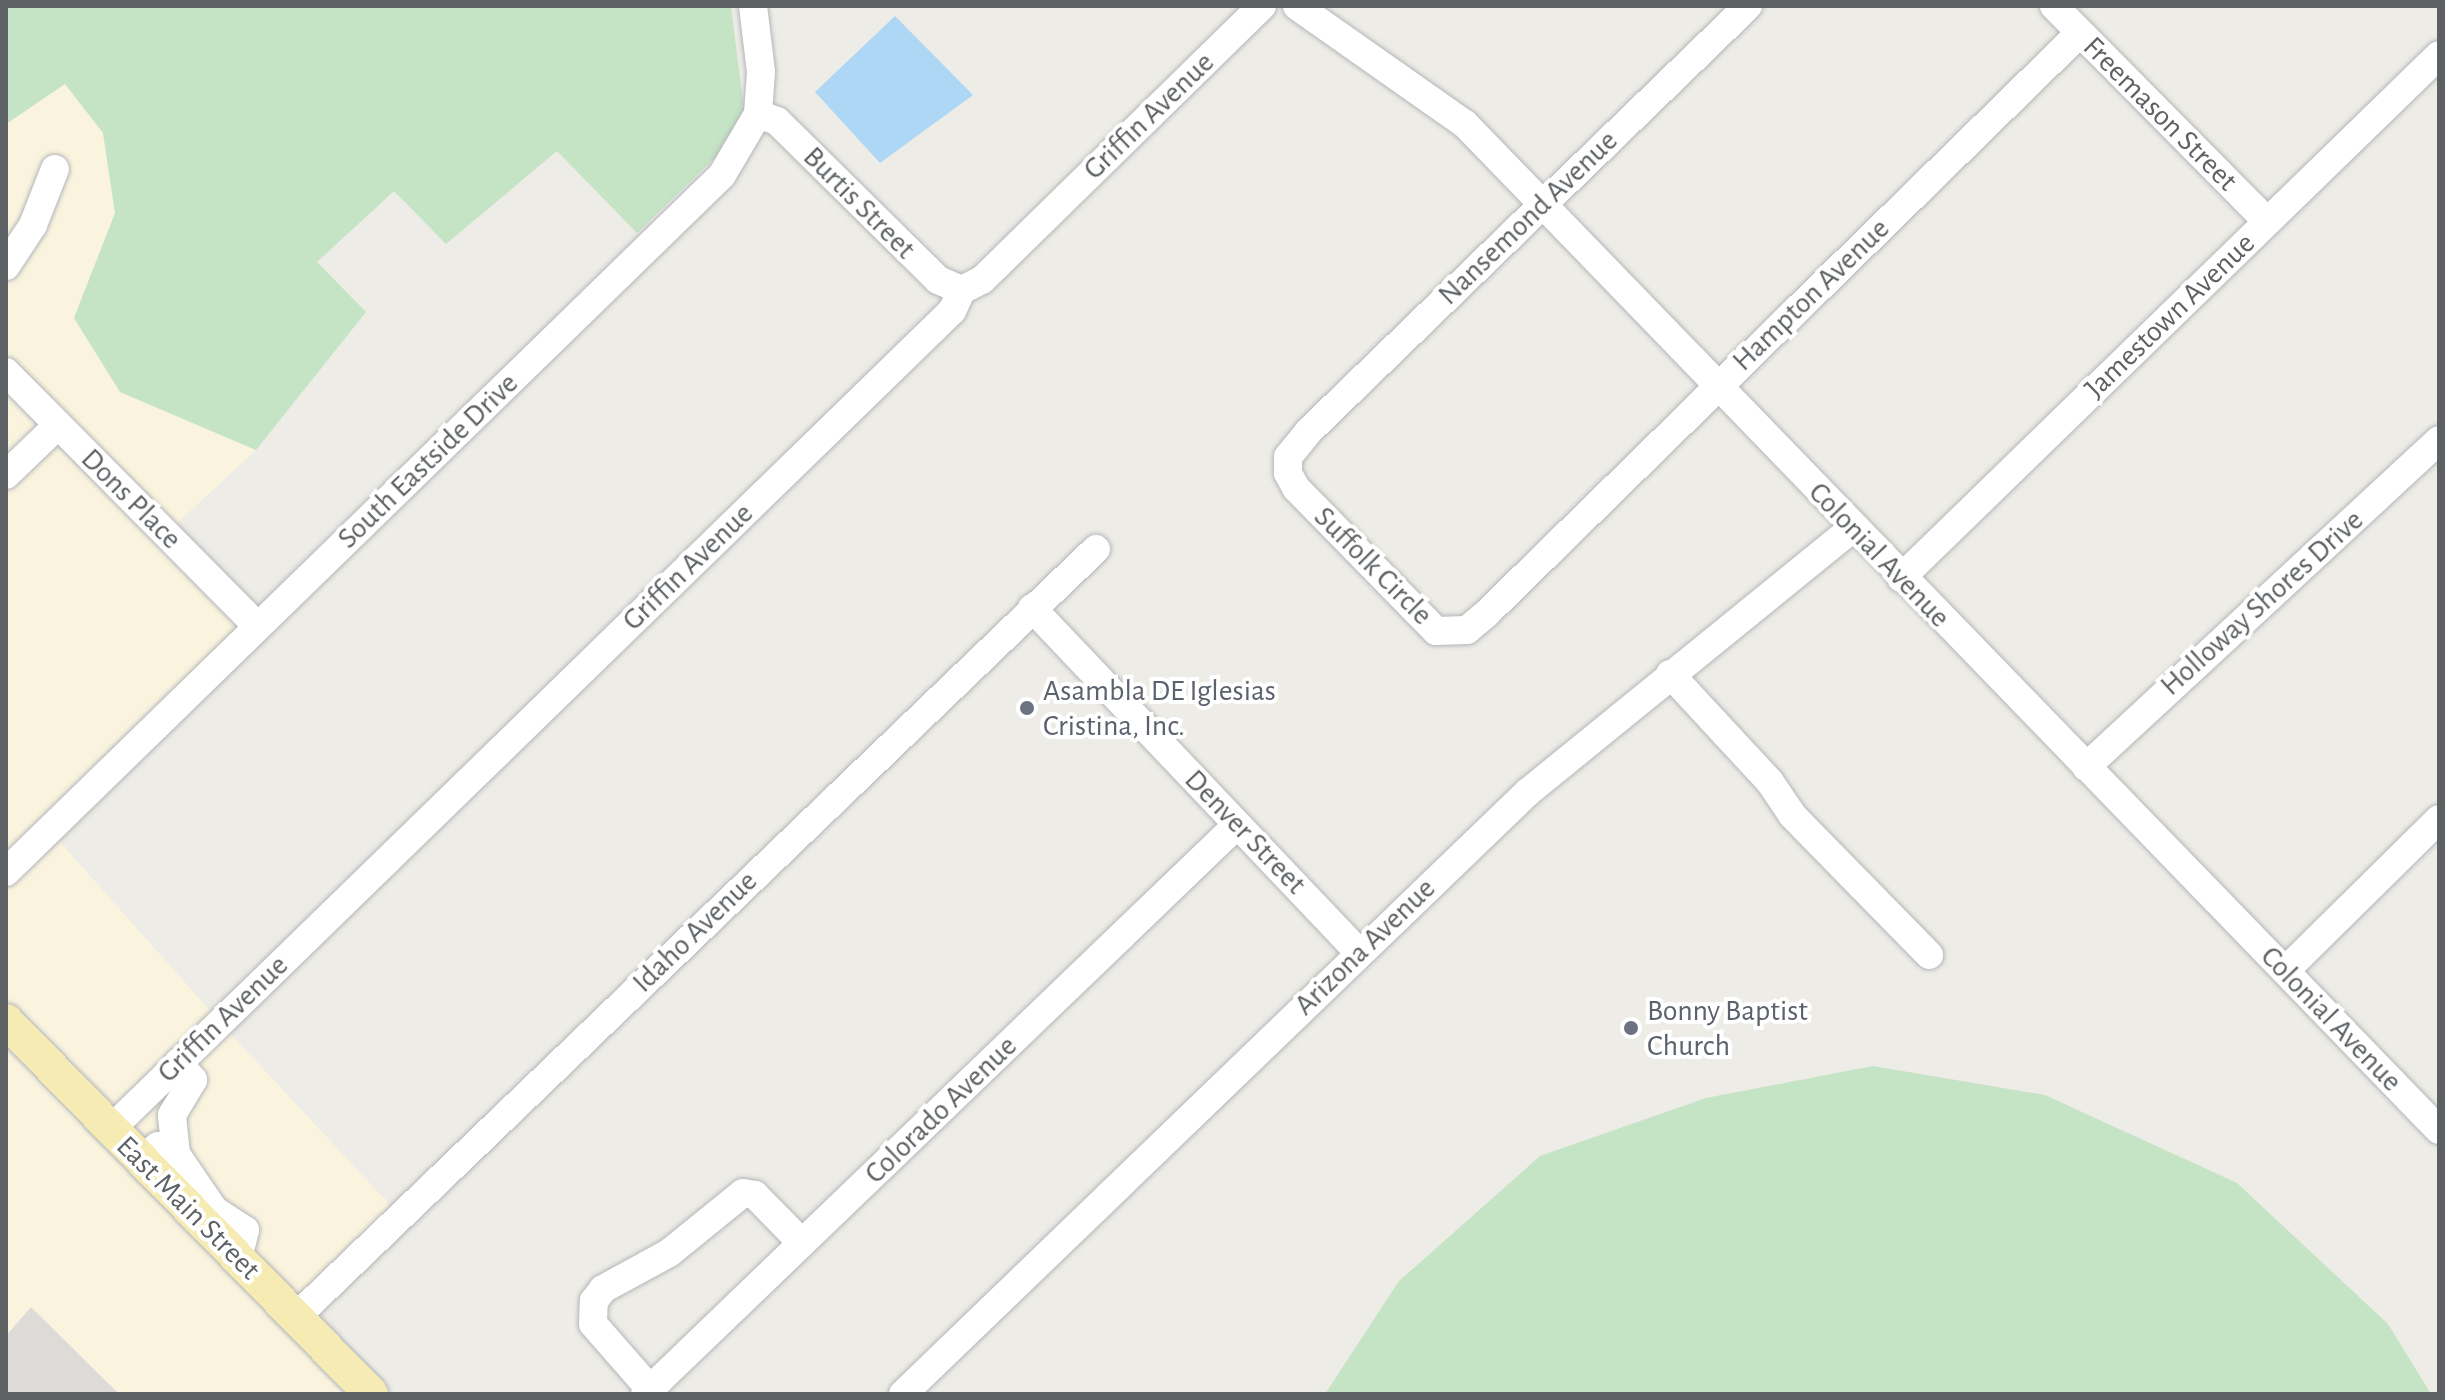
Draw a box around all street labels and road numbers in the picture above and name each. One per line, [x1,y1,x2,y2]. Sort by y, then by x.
street label: Freemason Street [2075,29,2245,199]
street label: Griffin Avenue [1076,45,1222,187]
street label: Nansemond Avenue [1431,123,1625,313]
street label: Burtis Street [795,139,923,267]
street label: Hampton Avenue [1725,211,1897,379]
street label: Jamestown Avenue [2077,226,2263,406]
street label: South Eastside Drive [330,366,526,556]
street label: Dons Place [73,441,189,557]
street label: Colonial Avenue [1801,475,1957,635]
street label: Griffin Avenue [615,496,761,638]
street label: Suffolk Circle [1306,499,1440,633]
street label: Holloway Shores Drive [2153,502,2371,704]
street label: Denver Street [1177,762,1313,902]
street label: Idaho Avenue [625,864,765,1000]
street label: Arizona Avenue [1287,871,1443,1023]
street label: Colonial Avenue [2253,939,2409,1099]
street label: Griffin Avenue [150,948,296,1090]
street label: Colorado Avenue [857,1028,1025,1192]
street label: East Main Street [108,1128,268,1288]

